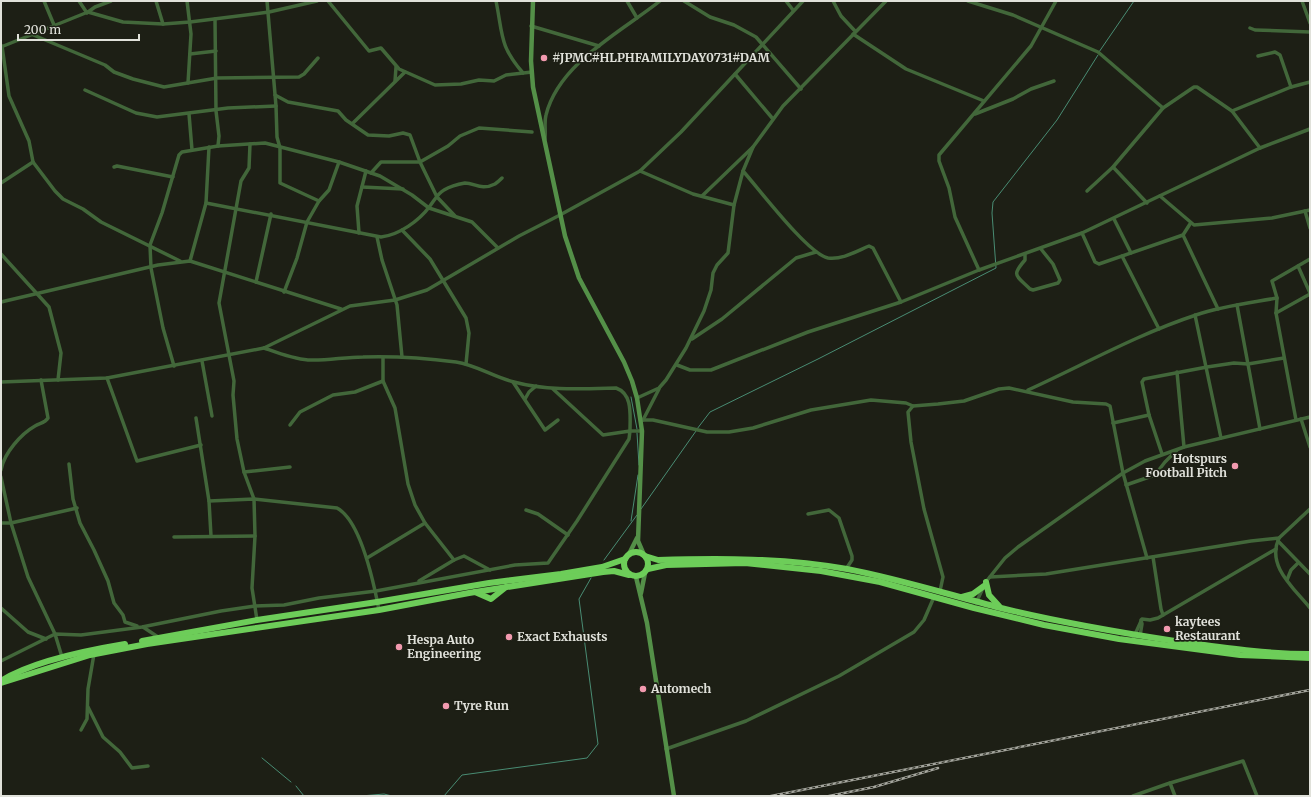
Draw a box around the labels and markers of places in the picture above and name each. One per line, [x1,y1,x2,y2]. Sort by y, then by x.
place label: #JPMC#HLPHFAMILYDAY0731#DAM [552,50,771,65]
marker: #JPMC#HLPHFAMILYDAY0731#DAM [539,53,549,63]
place label: Hotspurs Football Pitch [1145,451,1227,480]
marker: Hotspurs Football Pitch [1230,461,1240,471]
place label: kaytees Restaurant [1175,614,1240,643]
marker: kaytees Restaurant [1162,624,1172,634]
place label: Exact Exhausts [517,629,608,644]
place label: Hespa Auto Engineering [407,632,481,661]
marker: Exact Exhausts [504,632,514,642]
marker: Hespa Auto Engineering [394,642,404,652]
place label: Automech [650,681,711,696]
marker: Automech [638,684,648,694]
place label: Tyre Run [454,698,509,713]
marker: Tyre Run [441,701,451,711]

